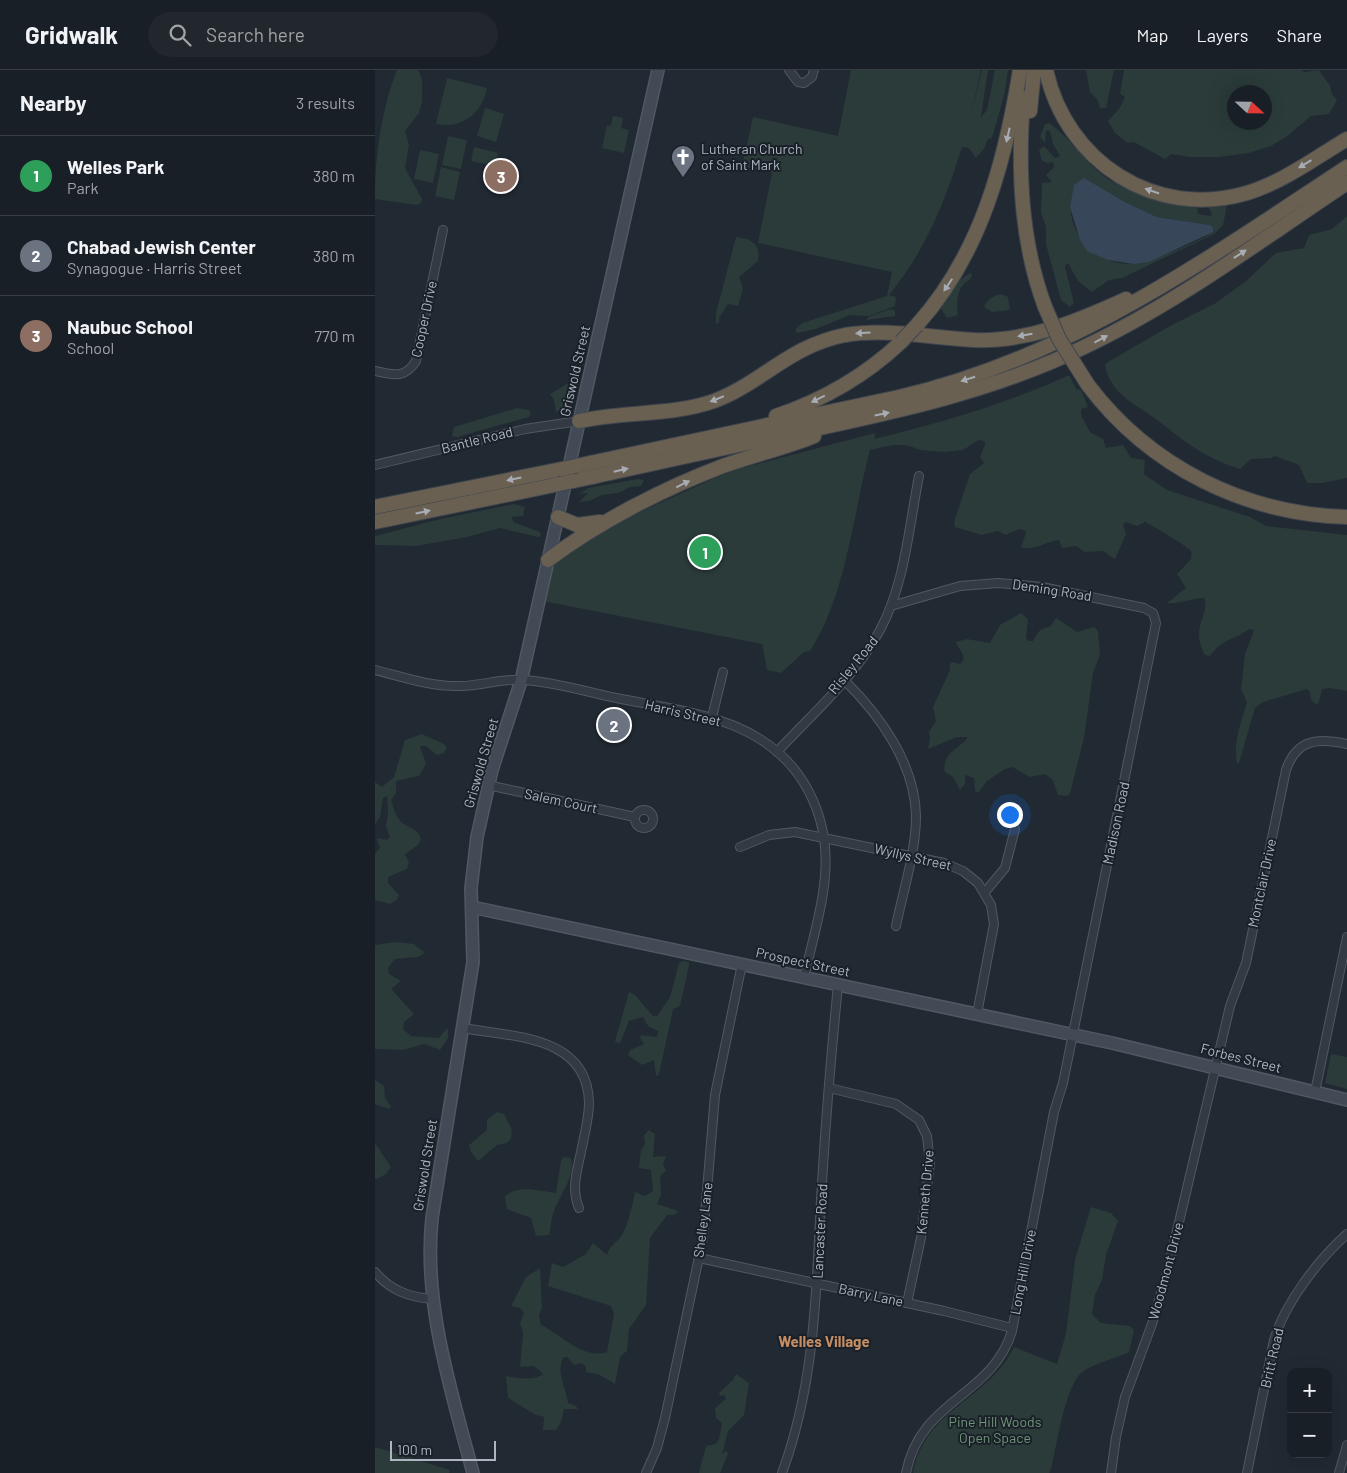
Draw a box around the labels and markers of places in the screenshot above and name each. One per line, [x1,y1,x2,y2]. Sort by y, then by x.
place label: Lutheran Church of Saint Mark [701,140,802,173]
church icon: Lutheran Church of Saint Mark [670,144,696,178]
pin: 3 [485,157,517,195]
pin: 1 [689,533,721,571]
pin: 2 [598,706,630,744]

